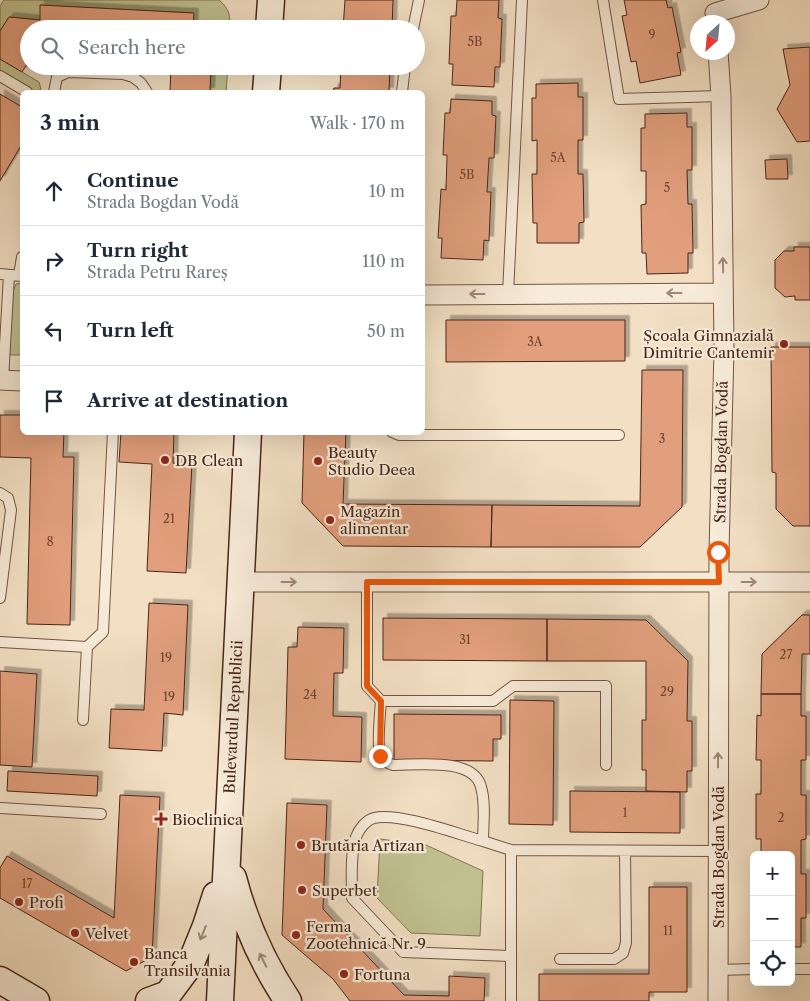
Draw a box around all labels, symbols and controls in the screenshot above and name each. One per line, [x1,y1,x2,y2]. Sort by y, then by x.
north arrow [690,15,735,60]
search box [20,20,425,75]
house number: 9 [648,27,656,42]
icon: search [38,34,66,62]
house number: 5B [468,34,482,49]
text: Search here [78,36,186,59]
text: 3 min [40,110,100,135]
text: Walk · 170 m [310,113,405,133]
house number: 5A [550,150,567,165]
house number: 5B [460,167,474,182]
text: Continue [87,169,179,192]
icon: ahead [40,177,68,205]
house number: 5 [664,180,670,195]
text: 10 m [369,181,405,201]
text: Strada Bogdan Vodă [87,192,239,212]
text: Turn right [87,239,188,262]
icon: right [40,247,68,275]
text: 110 m [362,251,405,271]
one-way arrow [718,257,728,274]
text: Strada Petru Rareș [87,262,228,282]
one-way arrow [666,288,682,298]
one-way arrow [469,290,485,299]
icon: left [40,317,68,345]
text: Turn left [87,319,174,342]
text: 50 m [367,321,405,341]
place label: Școala Gimnazială Dimitrie Cantemir [643,326,775,362]
house number: 3A [527,334,544,349]
marker: Școala Gimnazială Dimitrie Cantemir [778,338,790,350]
street label: Strada Bogdan Vodă [710,381,732,523]
icon: arrive [40,387,68,415]
text: Arrive at destination [87,389,288,412]
house number: 3 [659,431,665,446]
place label: Beauty Studio Deea [328,443,415,479]
place label: DB Clean [175,451,244,470]
marker: DB Clean [159,454,171,466]
marker: Beauty Studio Deea [312,455,324,467]
place label: Magazin alimentar [340,502,409,538]
house number: 21 [163,511,175,526]
marker: Magazin alimentar [324,514,336,526]
house number: 8 [46,534,54,549]
route start [707,541,730,564]
one-way arrow [280,577,297,587]
one-way arrow [740,577,757,587]
house number: 31 [459,632,471,647]
street label: Bulevardul Republicii [219,639,247,794]
house number: 27 [780,647,792,662]
house number: 19 [160,650,172,665]
house number: 29 [660,684,674,699]
house number: 24 [303,687,317,702]
house number: 19 [163,689,175,704]
route end [369,745,392,768]
one-way arrow [713,752,723,768]
street label: Strada Bogdan Vodă [709,786,728,928]
house number: 1 [622,805,628,820]
place label: Bioclinica [172,810,243,829]
house number: 2 [778,810,785,825]
marker: Bioclinica [154,812,168,826]
place label: Brutăria Artizan [311,836,425,855]
marker: Brutăria Artizan [295,839,307,851]
map controls [750,851,795,986]
button: + [750,851,795,896]
house number: 17 [22,876,33,891]
place label: Superbet [312,881,378,900]
marker: Superbet [296,884,308,896]
place label: Profi [29,893,64,912]
marker: Profi [13,896,25,908]
button: − [750,896,795,941]
place label: Ferma Zootehnică Nr. 9 [306,917,426,953]
house number: 11 [663,923,673,938]
place label: Velvet [84,924,129,943]
one-way arrow [198,925,207,941]
marker: Velvet [69,927,81,939]
marker: Ferma Zootehnică Nr. 9 [290,929,302,941]
button: locate [750,941,795,986]
place label: Banca Transilvania [144,944,231,980]
one-way arrow [258,952,268,967]
marker: Banca Transilvania [128,956,140,968]
place label: Fortuna [354,965,411,984]
marker: Fortuna [338,968,350,980]

